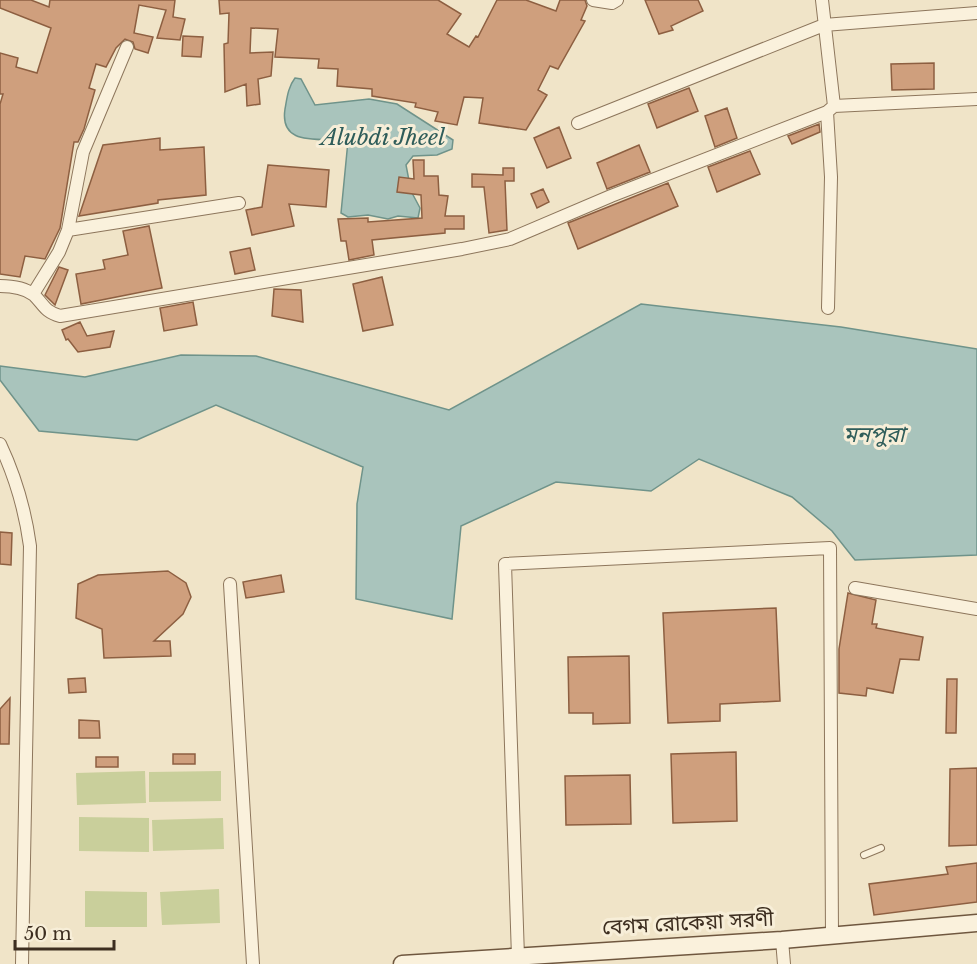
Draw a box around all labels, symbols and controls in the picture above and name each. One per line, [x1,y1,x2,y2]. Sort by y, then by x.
water label: Alubdi Jheel [318,124,445,151]
water label: মনপুরা [843,421,909,448]
street label: বেগম রোকেয়া সরণী [602,906,775,940]
scale bar [15,913,114,951]
text: 50 m [24,923,72,945]

